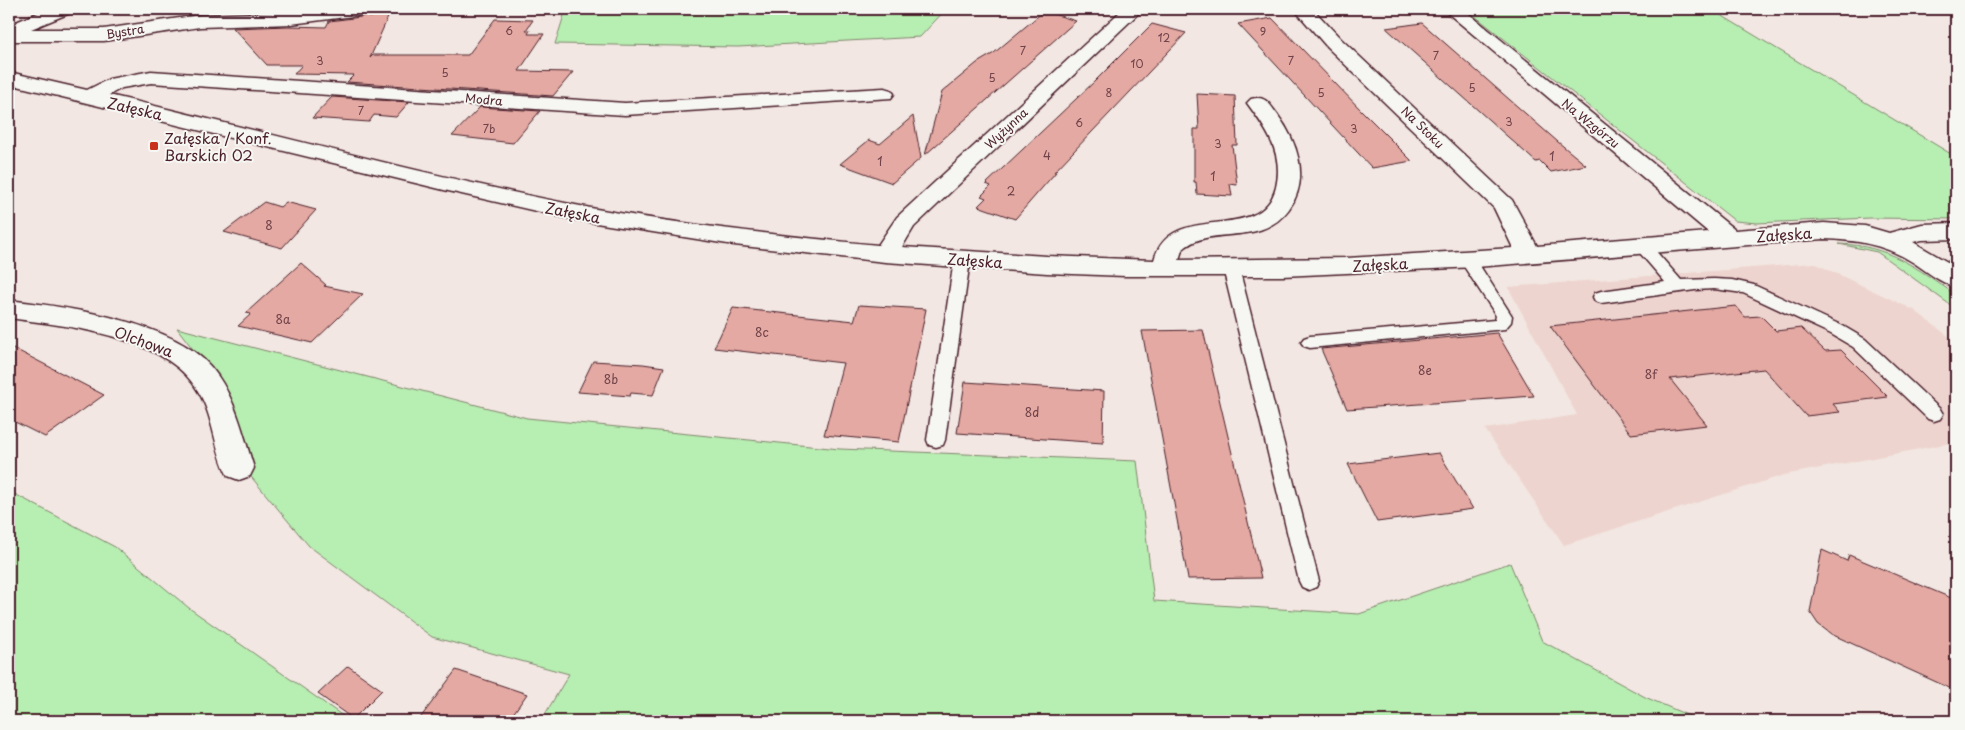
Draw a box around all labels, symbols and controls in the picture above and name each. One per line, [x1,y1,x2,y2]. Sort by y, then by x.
street label: Bystra [105,19,146,43]
house number: 6 [505,22,513,39]
house number: 9 [1260,23,1266,40]
house number: 12 [1158,29,1171,46]
house number: 7 [1020,42,1026,59]
house number: 7 [1433,47,1439,64]
house number: 3 [316,52,324,69]
house number: 7 [1288,52,1294,69]
house number: 10 [1131,55,1143,72]
house number: 5 [441,64,449,81]
house number: 5 [988,69,996,86]
house number: 5 [1468,79,1476,96]
house number: 8 [1106,84,1113,101]
house number: 5 [1317,84,1325,101]
street label: Modra [465,88,504,110]
street label: Załęska [105,91,165,126]
street label: Na Wzgórzu [1558,94,1624,152]
house number: 7 [358,102,364,119]
street label: Na Stoku [1397,102,1449,152]
street label: Wyżynna [981,103,1032,153]
house number: 3 [1505,113,1513,130]
house number: 6 [1075,114,1083,131]
house number: 7b [483,120,495,137]
house number: 3 [1350,120,1358,137]
place label: Załęska / Konf. Barskich 02 [164,126,272,166]
house number: 3 [1214,135,1222,152]
marker: Załęska / Konf. Barskich 02 [148,140,160,152]
house number: 4 [1043,146,1051,164]
house number: 1 [1549,147,1555,165]
house number: 1 [877,152,883,170]
house number: 1 [1210,167,1216,185]
house number: 2 [1007,182,1015,200]
street label: Załęska [543,195,603,229]
house number: 8 [265,216,273,234]
street label: Załęska [1755,221,1813,247]
street label: Załęska [946,247,1004,273]
street label: Załęska [1351,251,1409,277]
house number: 8a [276,310,291,328]
street label: Olchowa [111,320,177,363]
house number: 8c [755,323,769,341]
house number: 8e [1418,361,1432,379]
house number: 8f [1645,365,1658,383]
house number: 8b [604,370,618,388]
house number: 8d [1025,403,1039,421]

